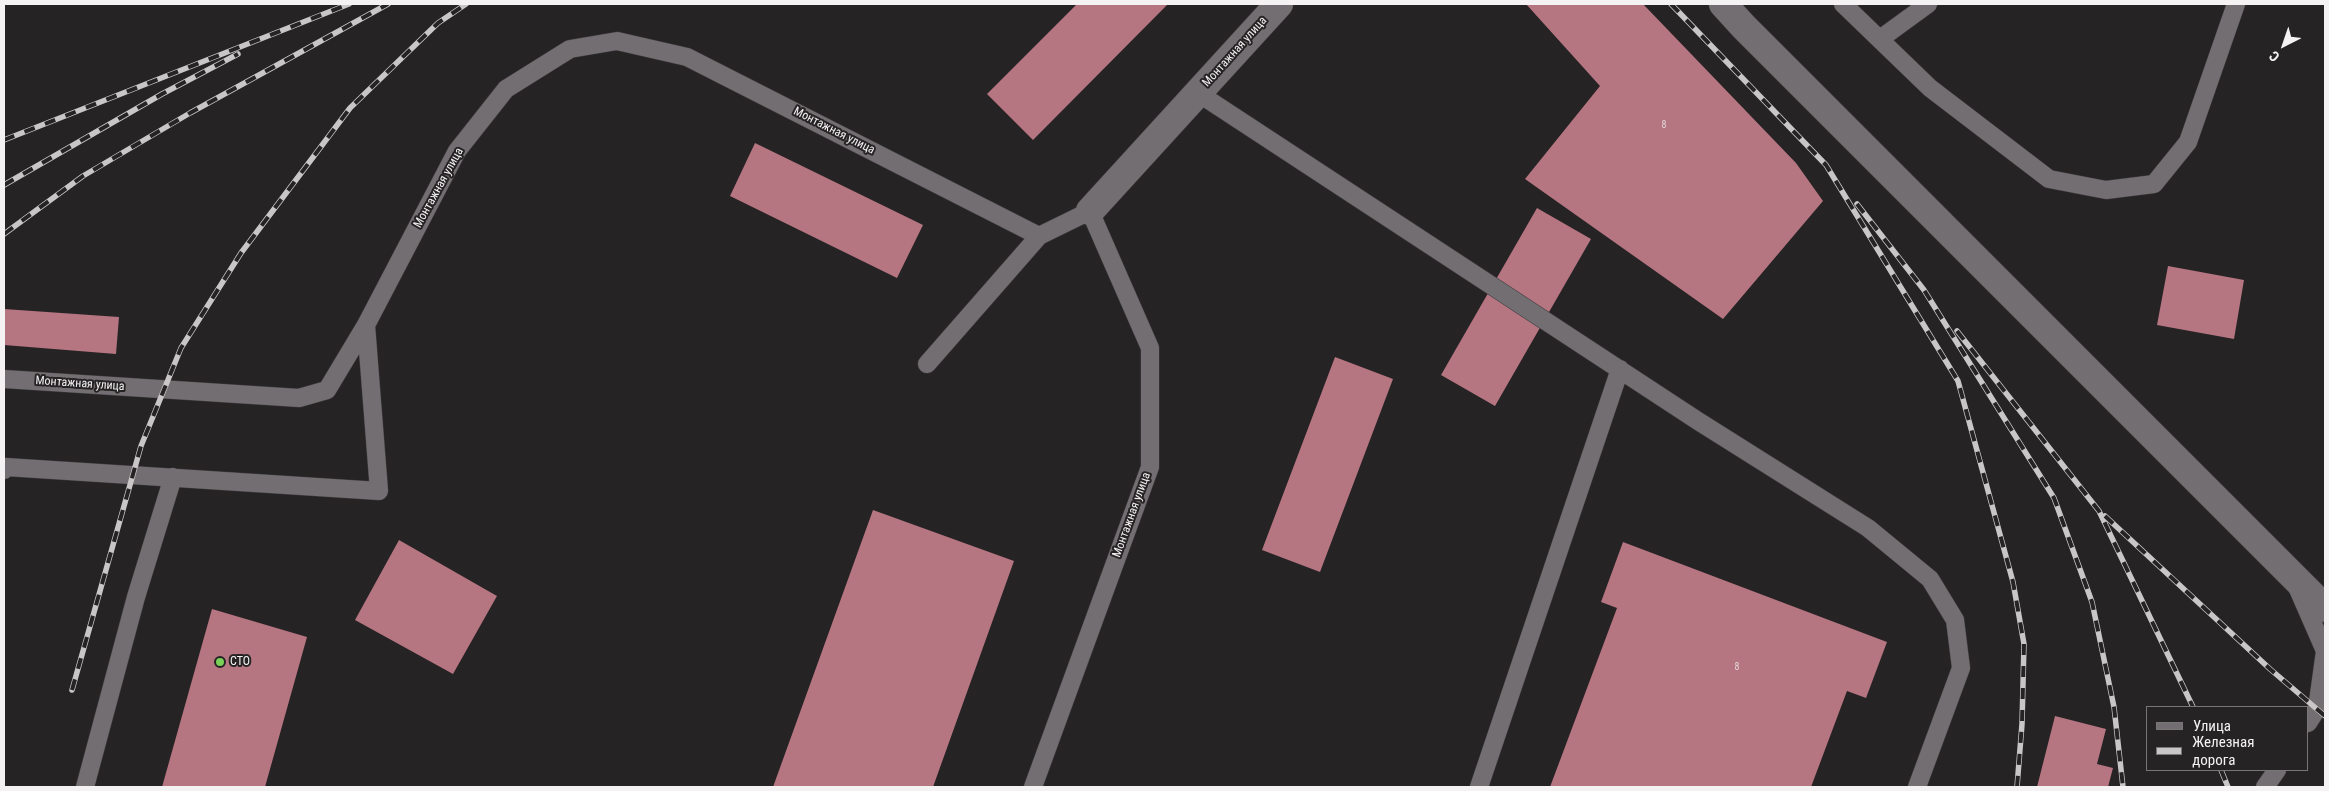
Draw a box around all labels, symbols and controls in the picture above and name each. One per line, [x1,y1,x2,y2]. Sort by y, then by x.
street label: Монтажная улица [1200,14,1270,90]
north arrow [2259,20,2309,70]
text: С [2266,48,2282,65]
street label: Монтажная улица [791,104,877,158]
house number: 8 [1662,119,1666,131]
street label: Монтажная улица [411,145,467,231]
street label: Монтажная улица [35,374,125,394]
street label: Монтажная улица [1110,471,1154,559]
place label: СТО [230,655,250,669]
marker: СТО [214,656,226,668]
house number: 8 [1735,661,1739,673]
legend [2146,706,2309,771]
text: Улица [2193,717,2231,735]
text: Железная дорога [2192,733,2254,769]

